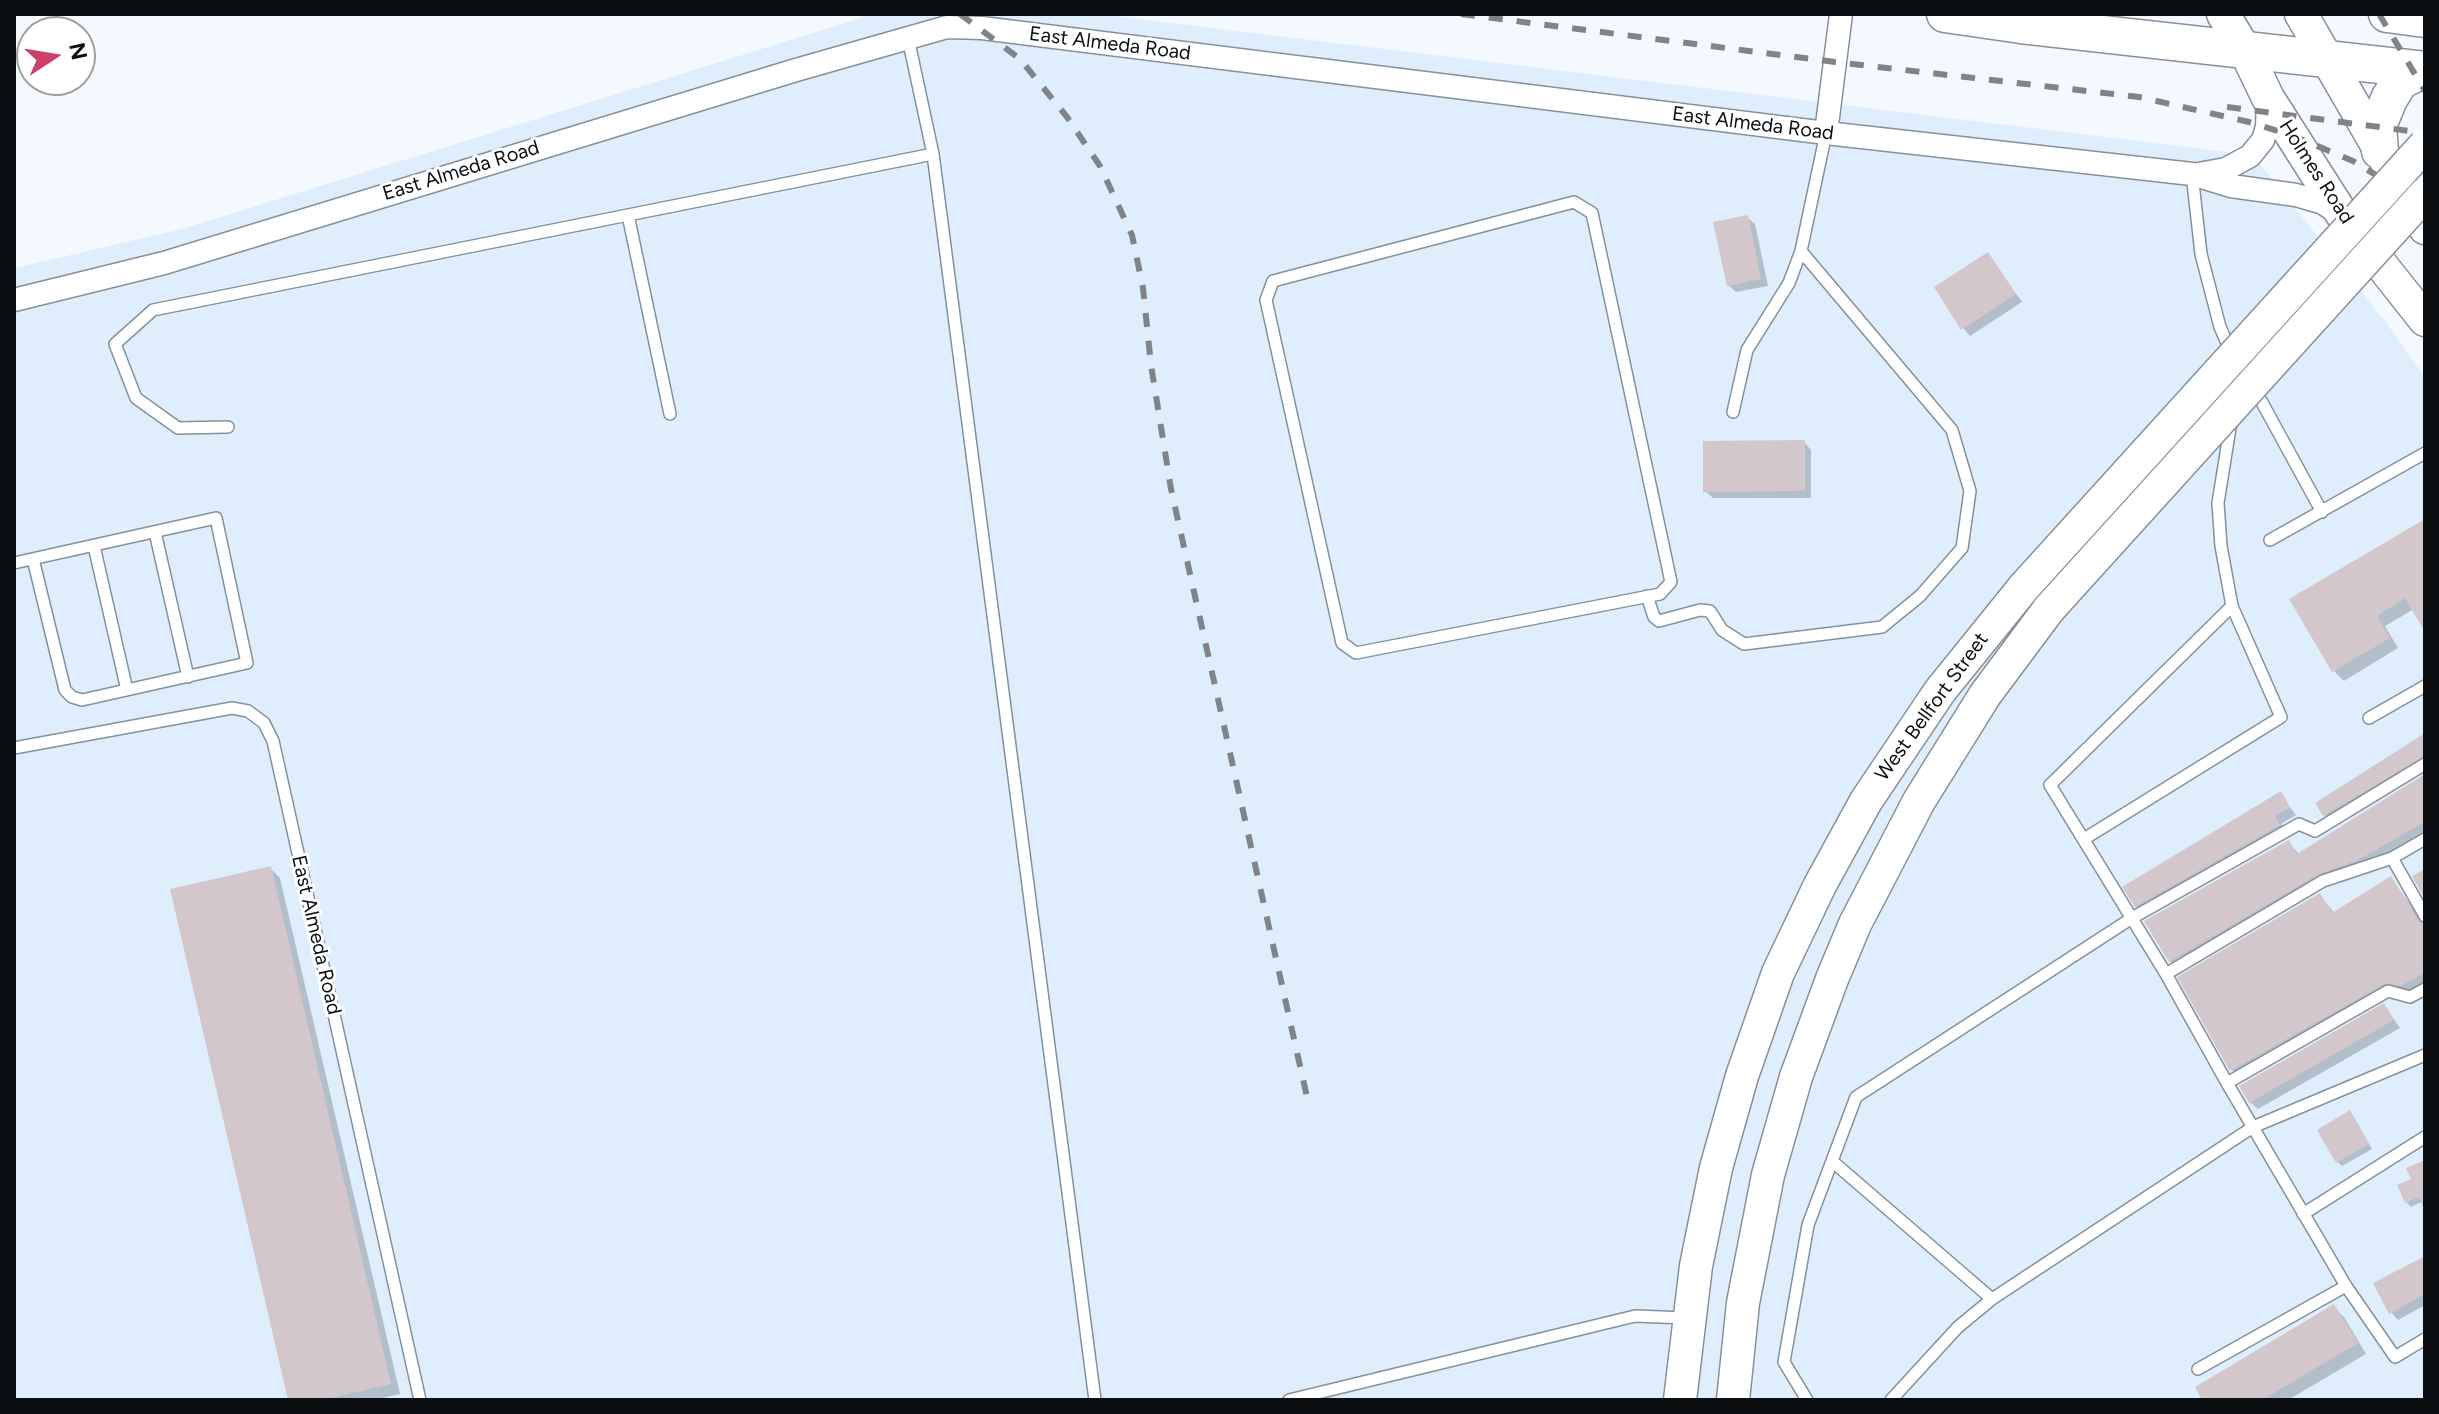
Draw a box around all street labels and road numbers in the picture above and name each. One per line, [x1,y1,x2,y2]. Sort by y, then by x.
street label: East Almeda Road [1028,22,1192,66]
street label: East Almeda Road [1671,102,1835,146]
street label: Holmes Road [2273,115,2359,229]
street label: East Almeda Road [380,136,542,206]
street label: West Bellfort Street [1870,628,1994,786]
street label: East Almeda Road [286,853,346,1017]

